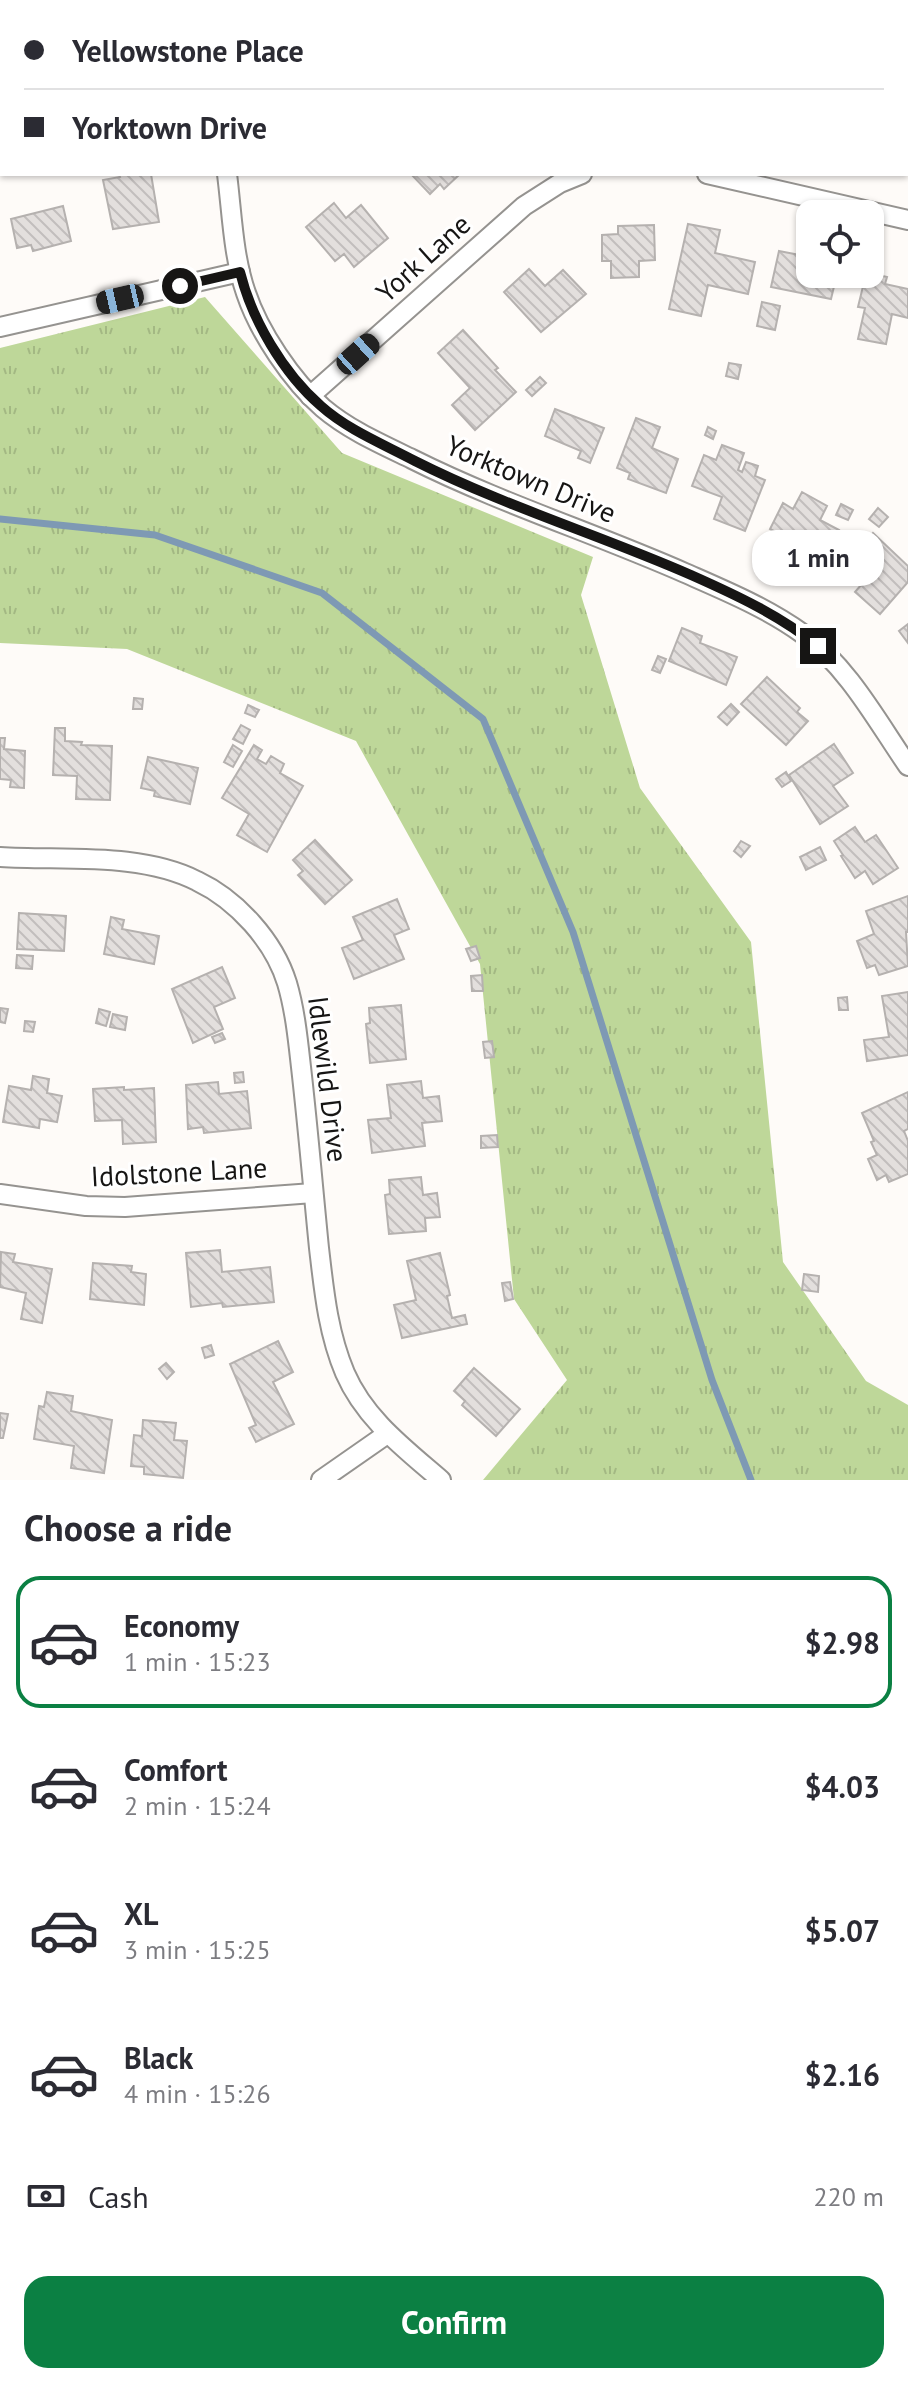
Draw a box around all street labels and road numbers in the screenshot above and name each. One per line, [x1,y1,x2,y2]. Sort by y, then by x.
street label: York Lane [367,205,478,310]
street label: Yorktown Drive [441,426,622,531]
street label: Idlewild Drive [300,994,357,1164]
street label: Idolstone Lane [90,1148,268,1195]

